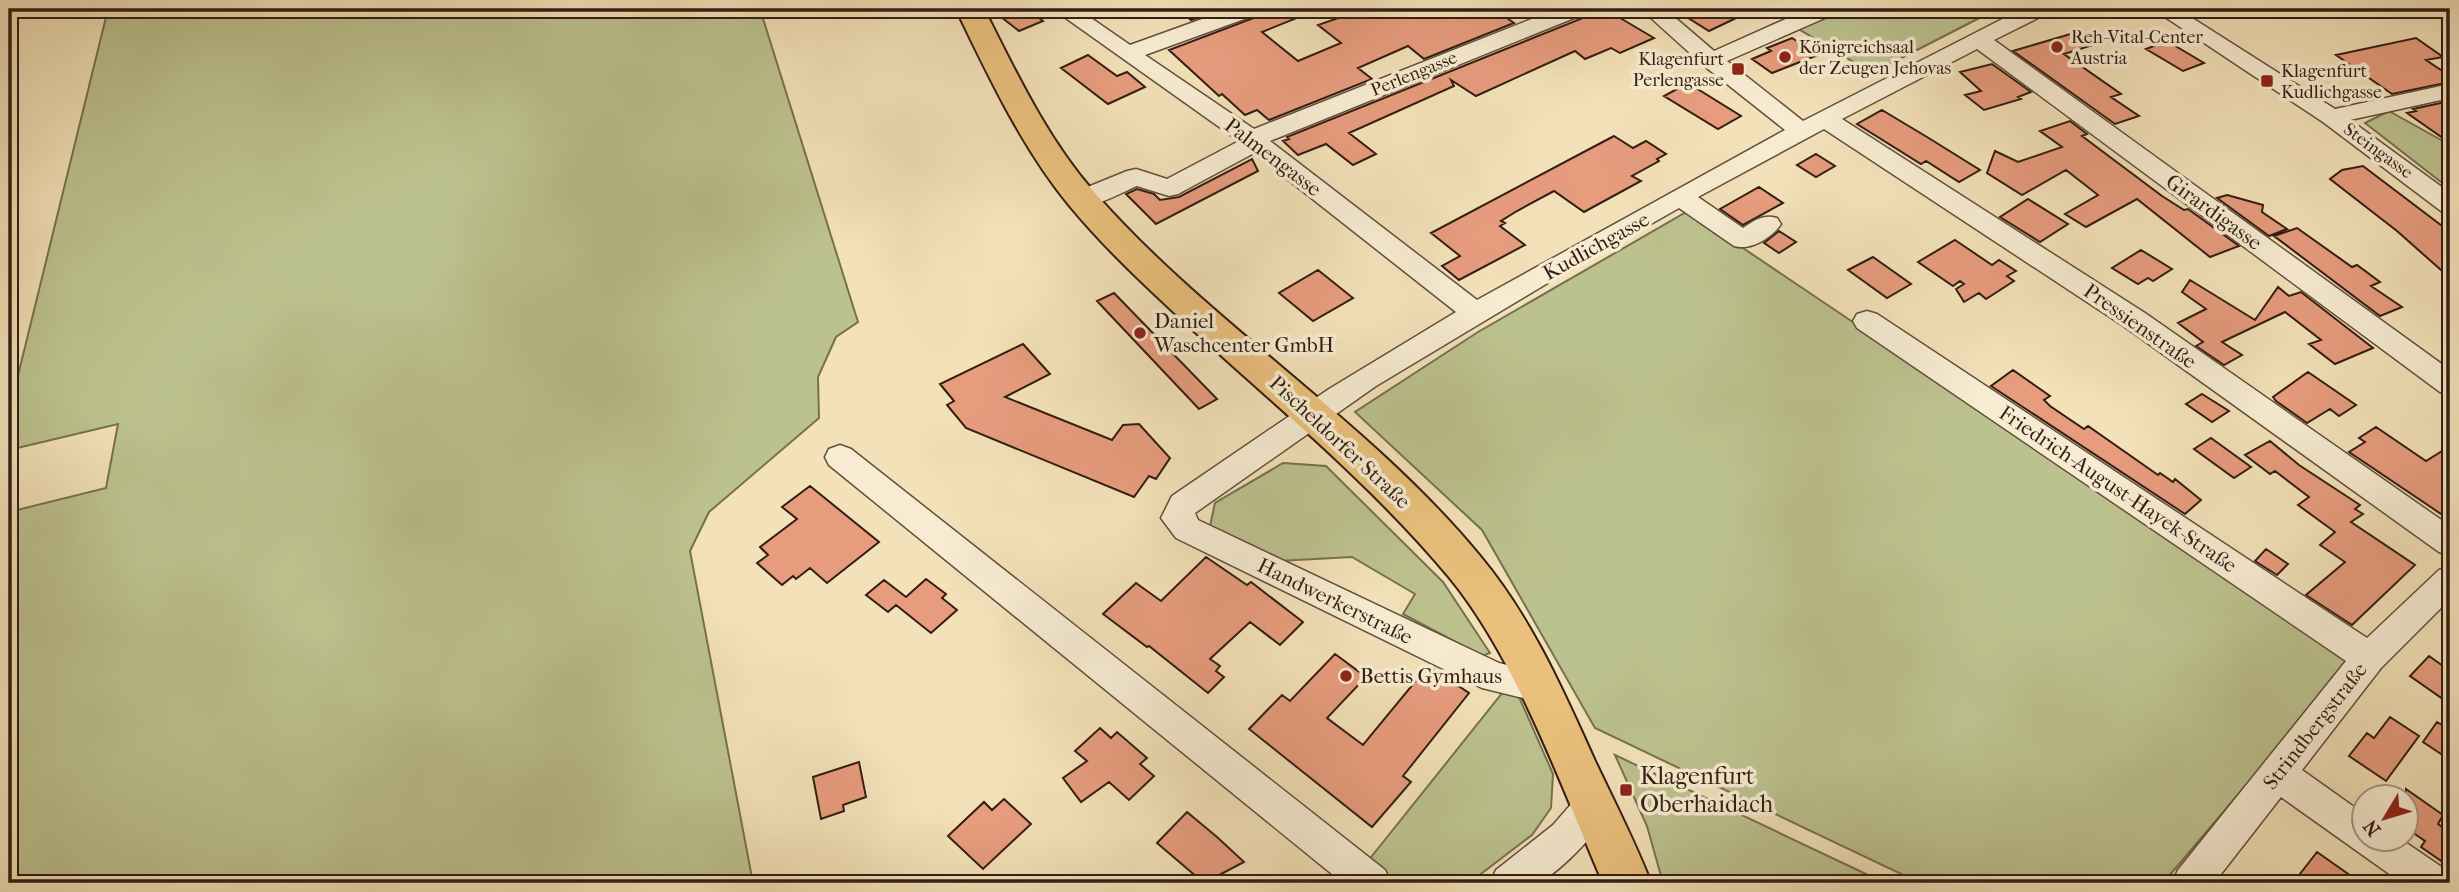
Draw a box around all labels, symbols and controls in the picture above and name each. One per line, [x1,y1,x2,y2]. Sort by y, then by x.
place label: Reh-Vital-Center Austria [2070,27,2203,69]
place label: Königreichsaal der Zeugen Jehovas [1799,37,1951,79]
marker: Reh-Vital-Center Austria [2049,39,2065,55]
street label: Perlengasse [1368,47,1460,101]
place label: Klagenfurt Perlengasse [1633,49,1725,91]
marker: Königreichsaal der Zeugen Jehovas [1777,49,1793,65]
marker: Klagenfurt Perlengasse [1730,61,1746,77]
place label: Klagenfurt Kudlichgasse [2281,61,2382,103]
marker: Klagenfurt Kudlichgasse [2259,73,2275,89]
street label: Palmengasse [1220,113,1326,201]
street label: Steingasse [2339,119,2417,183]
street label: Girardigasse [2161,169,2267,255]
street label: Kudlichgasse [1539,207,1653,285]
street label: Pressienstraße [2079,278,2201,374]
place label: Daniel Waschcenter GmbH [1153,309,1334,357]
marker: Daniel Waschcenter GmbH [1132,325,1148,341]
street label: Pischeldorfer Straße [1265,371,1415,513]
street label: Friedrich-August-Hayek-Straße [1995,400,2241,578]
street label: Handwerkerstraße [1253,553,1417,649]
street label: Strindbergstraße [2258,658,2372,794]
place label: Bettis Gymhaus [1360,664,1502,688]
marker: Bettis Gymhaus [1338,668,1354,684]
place label: Klagenfurt Oberhaidach [1640,762,1774,818]
marker: Klagenfurt Oberhaidach [1618,782,1634,798]
north arrow [2350,784,2420,854]
text: N [2359,815,2385,840]

